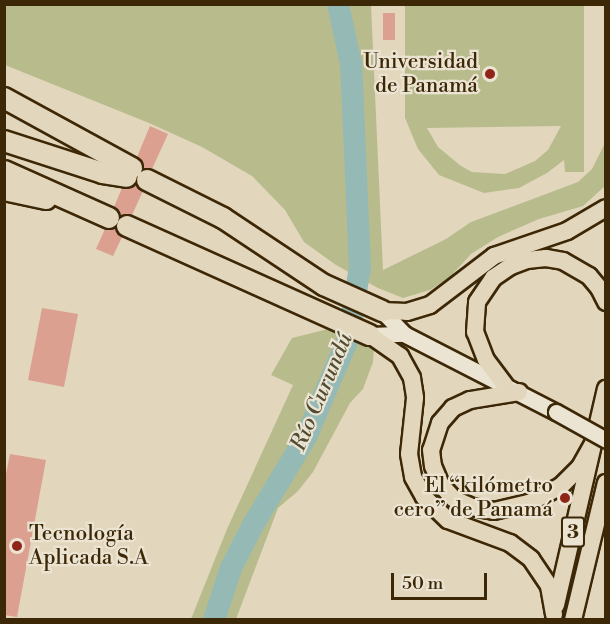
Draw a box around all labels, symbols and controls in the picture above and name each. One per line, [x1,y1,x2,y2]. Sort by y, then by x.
place label: Universidad de Panamá [363,49,478,99]
marker: Universidad de Panamá [483,67,497,81]
water label: Río Curundú [285,329,359,455]
place label: El “kilómetro cero” de Panamá [393,473,553,523]
marker: El “kilómetro cero” de Panamá [558,491,572,505]
road number: 3 [560,515,586,549]
place label: Tecnología Aplicada S.A [29,521,149,571]
marker: Tecnología Aplicada S.A [10,539,24,553]
scale bar [394,561,490,599]
text: 50 m [402,572,443,595]

